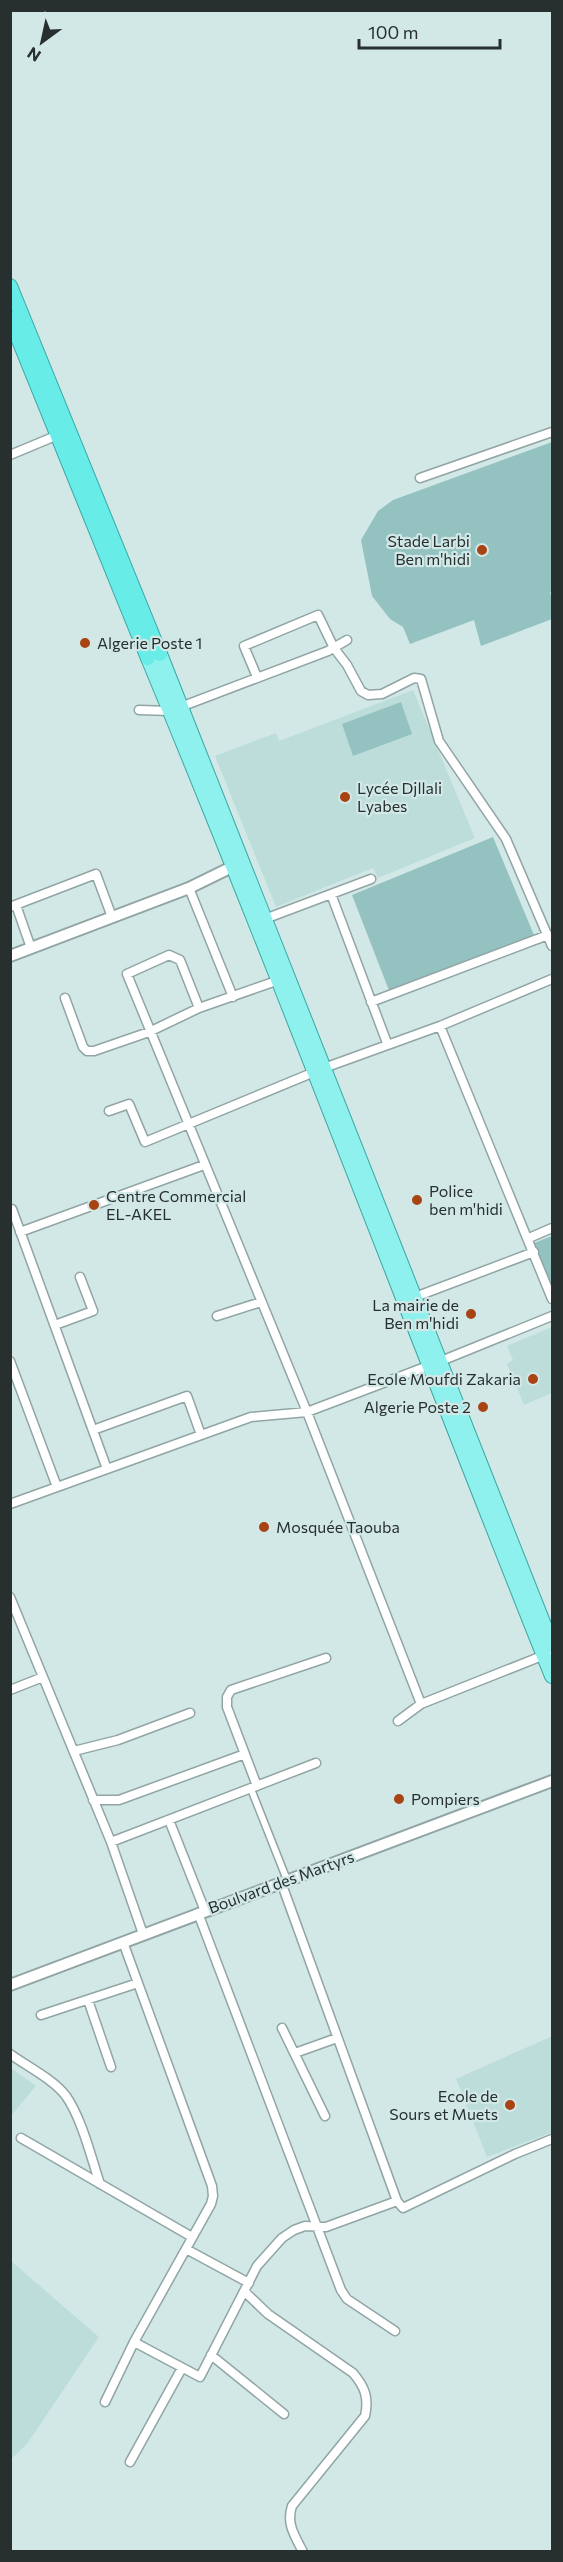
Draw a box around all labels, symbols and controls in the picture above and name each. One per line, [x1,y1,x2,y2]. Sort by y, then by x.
north arrow [12,12,72,72]
scale bar [359,12,500,50]
text: 100 m [368,21,418,43]
text: N [23,44,44,66]
place label: Stade Larbi Ben m'hidi [388,531,470,568]
marker: Stade Larbi Ben m'hidi [475,543,489,557]
place label: Algerie Poste 1 [97,633,202,652]
marker: Algerie Poste 1 [78,636,92,650]
place label: Lycée Djllali Lyabes [357,778,442,815]
marker: Lycée Djllali Lyabes [338,790,352,804]
place label: Police ben m'hidi [429,1181,503,1218]
place label: Centre Commercial EL-AKEL [106,1186,246,1223]
marker: Police ben m'hidi [410,1193,424,1207]
marker: Centre Commercial EL-AKEL [87,1198,101,1212]
place label: La mairie de Ben m'hidi [372,1295,459,1332]
marker: La mairie de Ben m'hidi [464,1307,478,1321]
place label: Ecole Moufdi Zakaria [367,1369,521,1388]
marker: Ecole Moufdi Zakaria [526,1372,540,1386]
place label: Algerie Poste 2 [364,1397,471,1416]
marker: Algerie Poste 2 [476,1400,490,1414]
place label: Mosquée Taouba [276,1517,400,1536]
marker: Mosquée Taouba [257,1520,271,1534]
place label: Pompiers [411,1789,480,1808]
marker: Pompiers [392,1792,406,1806]
street label: Boulvard des Martyrs [205,1846,356,1917]
place label: Ecole de Sours et Muets [389,2086,498,2123]
marker: Ecole de Sours et Muets [503,2098,517,2112]

